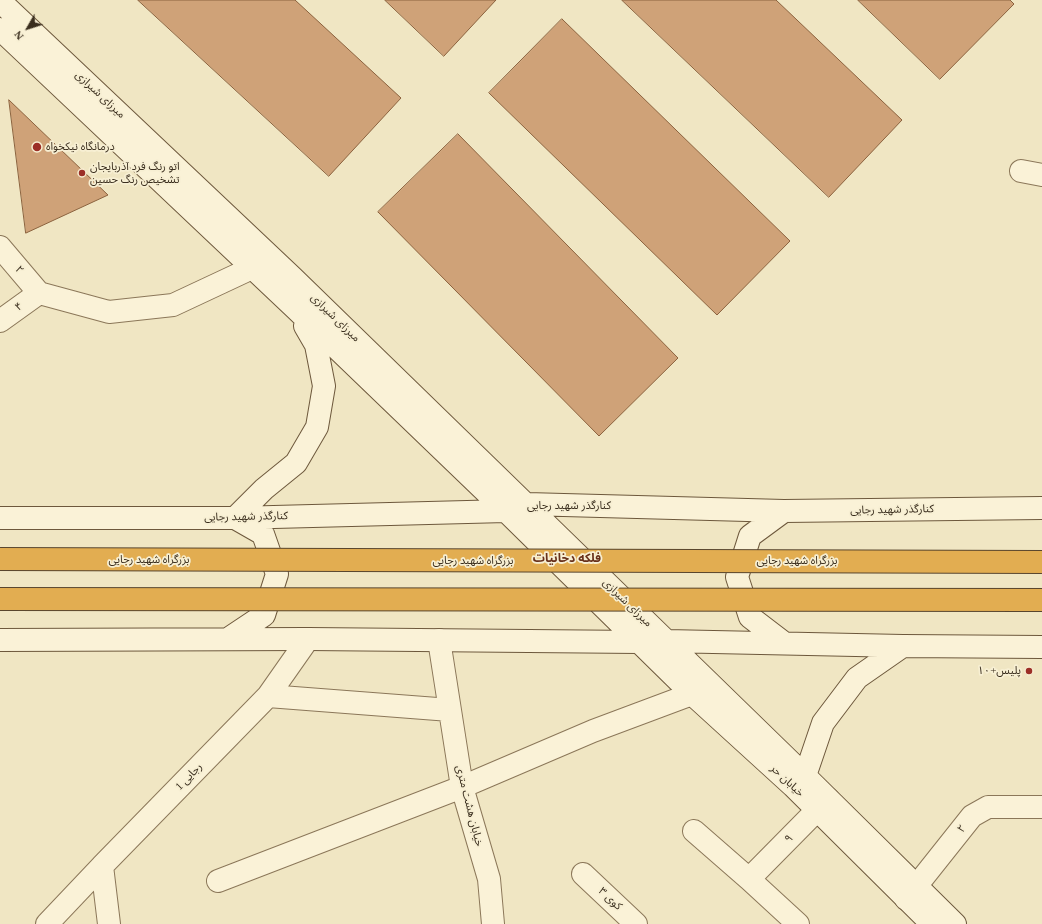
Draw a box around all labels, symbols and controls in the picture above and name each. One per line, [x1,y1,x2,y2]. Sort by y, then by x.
north arrow [8,8,48,48]
text: N [12,29,26,42]
street label: میرزای شیرازی [72,69,128,121]
place label: درمانگاه نیکخواه [46,140,115,154]
marker: درمانگاه نیکخواه [31,141,43,153]
place label: اتو رنگ فرد آذربایجان تشخیص رنگ حسین [90,160,180,186]
marker: اتو رنگ فرد آذربایجان تشخیص رنگ حسین [77,168,87,178]
street label: ۲ [12,263,26,277]
street label: میرزای شیرازی [308,291,362,345]
street label: ۴ [13,300,25,314]
street label: کنارگذر شهید رجایی [527,499,611,513]
street label: کنارگذر شهید رجایی [850,503,934,517]
street label: کنارگذر شهید رجایی [204,510,288,524]
district label: فلکه دخانیات [533,552,601,566]
street label: بزرگراه شهید رجایی [109,553,189,567]
street label: بزرگراه شهید رجایی [433,554,513,568]
street label: بزرگراه شهید رجایی [757,554,837,568]
street label: میرزای شیرازی [600,576,654,630]
place label: پلیس+١٠ [978,664,1021,678]
marker: پلیس+١٠ [1024,666,1034,676]
street label: رجایی 1 [173,761,205,793]
street label: خیابان حر [767,762,807,800]
street label: خیابان هشت متری [453,764,485,848]
street label: ۲ [955,822,969,836]
street label: ۹ [782,832,796,846]
street label: کوی ۳ [596,885,624,913]

